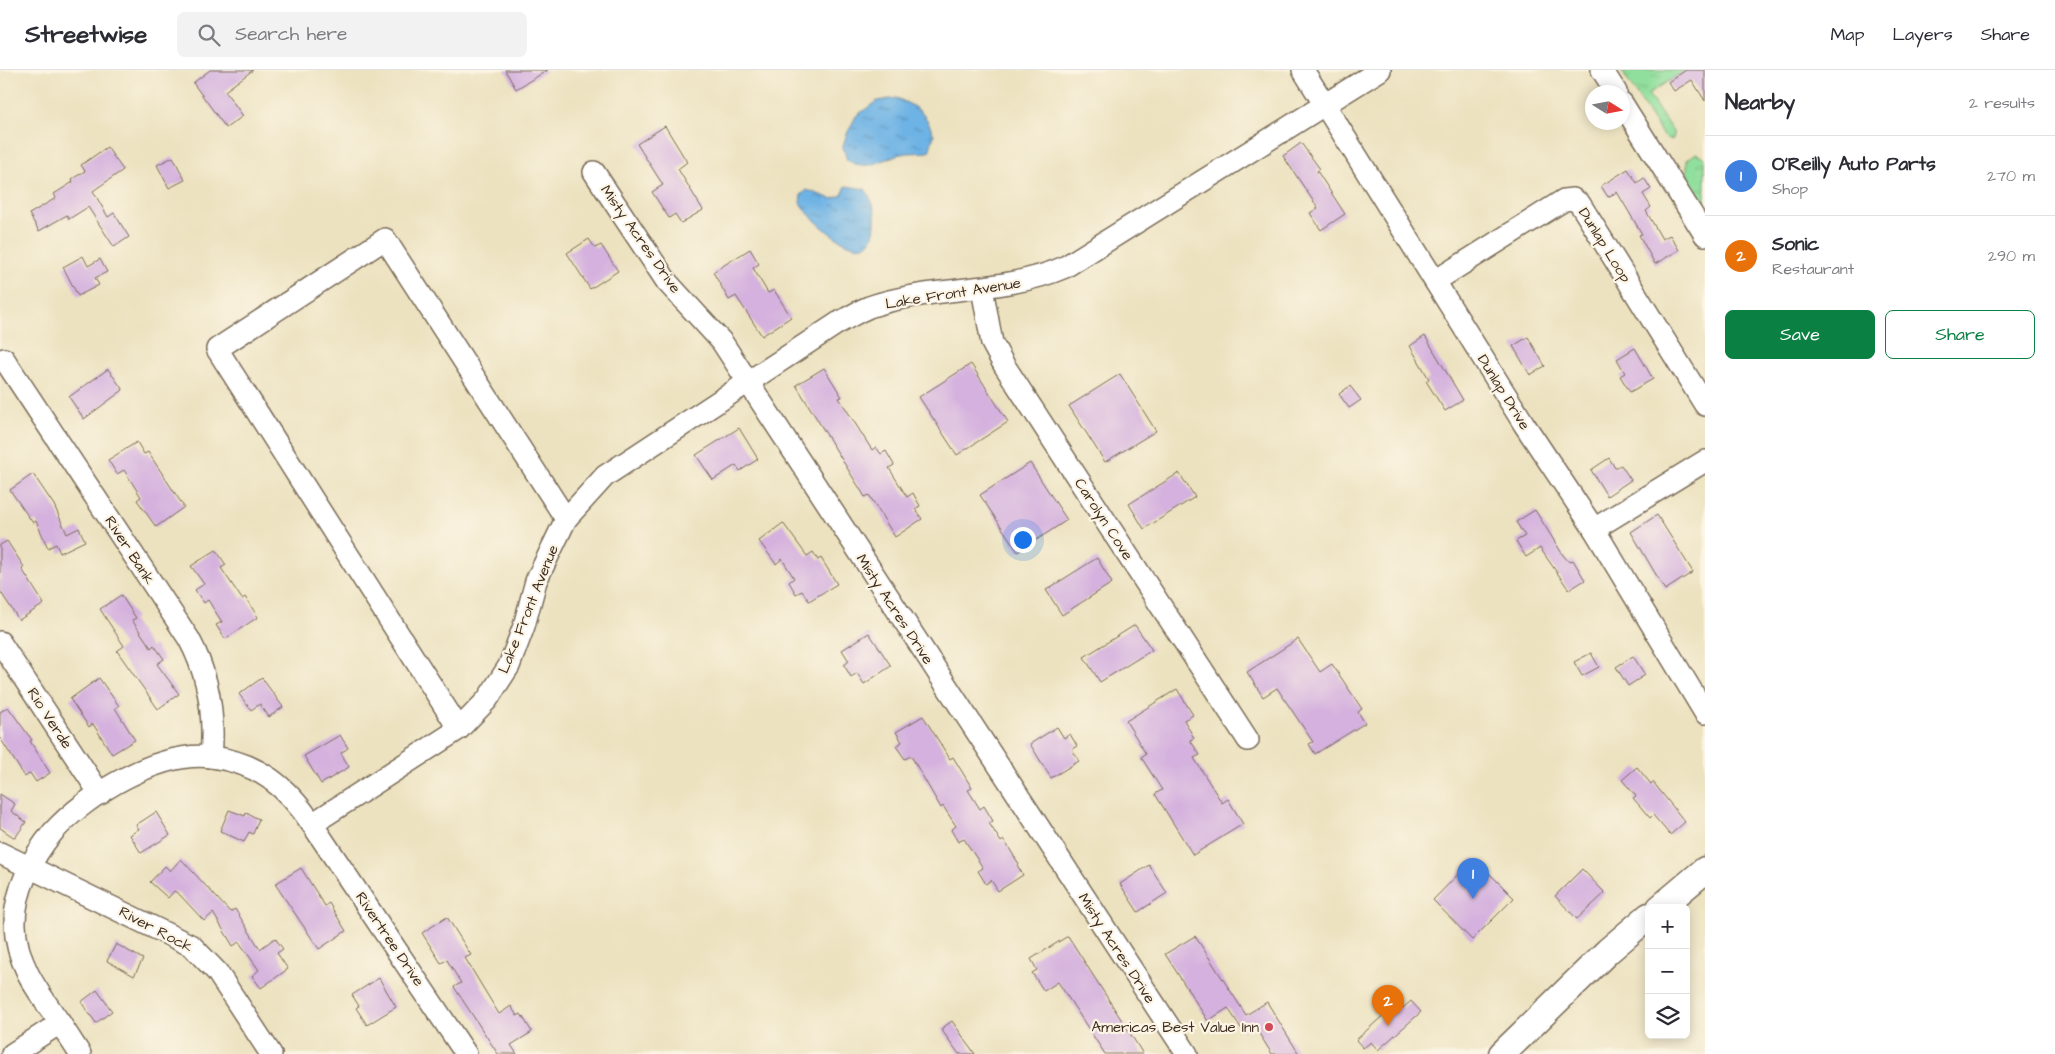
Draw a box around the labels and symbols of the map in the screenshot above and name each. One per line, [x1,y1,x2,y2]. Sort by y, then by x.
north arrow [1585,85,1630,130]
street label: Misty Acres Drive [595,181,686,298]
street label: Dunlap Loop [1573,204,1636,287]
street label: Lake Front Avenue [884,272,1022,315]
street label: Dunlap Drive [1472,351,1535,434]
street label: Carolyn Cove [1068,474,1138,565]
street label: River Bank [99,512,160,589]
your location [1010,527,1036,553]
street label: Lake Front Avenue [493,542,564,677]
street label: Misty Acres Drive [850,550,938,669]
street label: Rio Verde [22,684,77,753]
pin: 1 [1457,858,1489,899]
street label: Rivertree Drive [350,888,429,991]
street label: Misty Acres Drive [1072,889,1160,1008]
street label: River Rock [115,901,196,958]
pin: 2 [1372,985,1404,1026]
place label: Americas Best Value Inn [1092,1017,1259,1038]
marker: Americas Best Value Inn [1263,1021,1275,1033]

